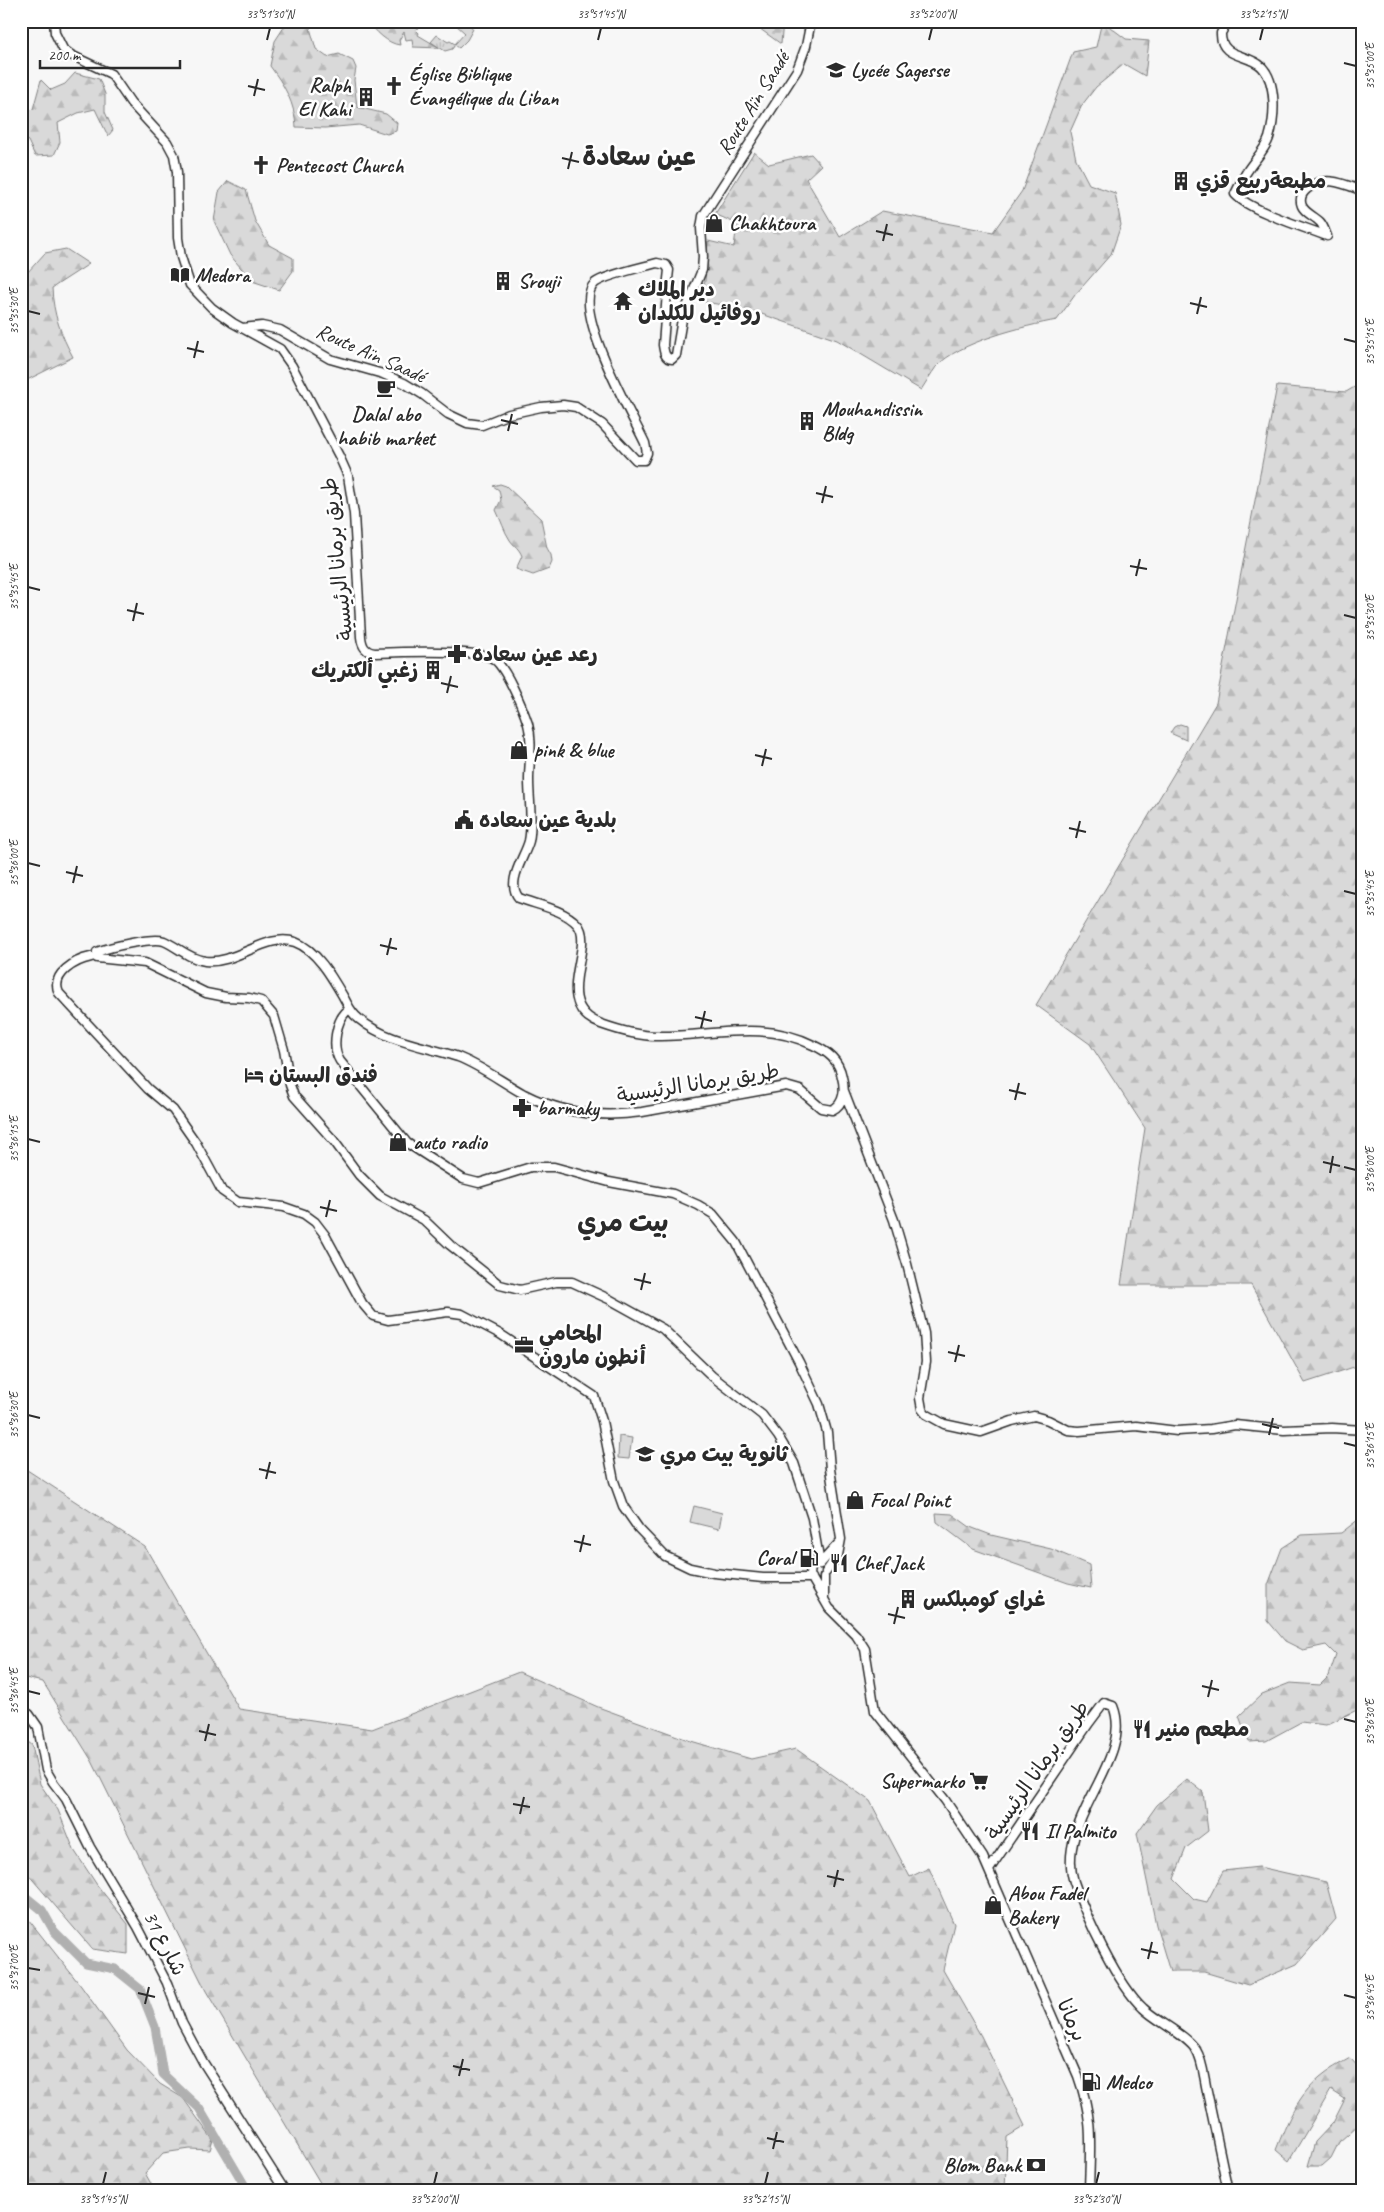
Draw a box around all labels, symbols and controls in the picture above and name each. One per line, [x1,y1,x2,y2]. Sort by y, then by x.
text: 33°51'30"N [246,6,295,22]
text: 33°51'45"N [577,6,626,22]
text: 33°52'00"N [908,6,957,22]
text: 33°52'15"N [1239,6,1288,22]
scale bar [40,38,180,70]
text: 35°35'00"E [1362,41,1378,89]
street label: Route Aïn Saadé [711,44,797,159]
text: 200 m [48,46,82,65]
place label: Lycée Sagesse [851,57,951,83]
school or university icon: Lycée Sagesse [825,59,847,81]
place label: Église Biblique Évangélique du Liban [409,61,559,111]
place label: Ralph El Kahi [298,72,354,122]
church icon: Église Biblique Évangélique du Liban [383,75,405,97]
building icon: Ralph El Kahi [355,86,377,108]
district label: عين سعادة [582,140,696,173]
place label: Pentecost Church [276,152,405,178]
church icon: Pentecost Church [250,154,272,176]
place label: مطبعةربيع قزي [1196,168,1326,197]
building icon: مطبعةربيع قزي [1170,170,1192,192]
place label: Chakhtoura [729,210,817,236]
shop icon: Chakhtoura [703,212,725,234]
place label: Medora [195,262,252,288]
library icon: Medora [169,264,191,286]
place label: Srouji [518,268,563,294]
building icon: Srouji [492,270,514,292]
place label: دير الملاك روفائيل للكلدان [638,276,761,326]
text: 35°35'30"E [6,286,22,334]
temple icon: دير الملاك روفائيل للكلدان [612,290,634,312]
street label: Route Aïn Saadé [312,317,433,390]
text: 35°35'15"E [1362,317,1378,365]
cafe icon: Dalal abo habib market [375,377,397,399]
place label: Mouhandissin Bldg [822,396,923,446]
place label: Dalal abo habib market [337,401,437,451]
building icon: Mouhandissin Bldg [796,410,818,432]
street label: طريق برمانا الرئيسية [315,476,359,642]
text: 35°35'45"E [6,562,22,610]
text: 35°35'30"E [1362,593,1378,641]
place label: رعد عين سعاده [472,641,598,667]
pharmacy icon: رعد عين سعاده [446,643,468,665]
place label: زغبي ألكتريك [311,657,418,689]
building icon: زغبي ألكتريك [422,659,444,681]
place label: pink & blue [534,737,615,763]
shop icon: pink & blue [508,739,530,761]
place label: بلدية عين سعاده [479,807,617,833]
public building icon: بلدية عين سعاده [453,809,475,831]
text: 35°36'00"E [6,838,22,886]
text: 35°35'45"E [1362,869,1378,917]
street label: طريق برمانا الرئيسية [615,1057,781,1109]
place label: فندق البستان [269,1062,378,1088]
hotel icon: فندق البستان [243,1064,265,1086]
place label: barmaky [537,1095,600,1122]
pharmacy icon: barmaky [511,1097,533,1119]
text: 35°36'15"E [6,1114,22,1162]
place label: auto radio [413,1129,488,1155]
shop icon: auto radio [387,1131,409,1153]
text: 35°36'00"E [1362,1145,1378,1193]
district label: بيت مري [577,1206,669,1241]
place label: المحامي أنطون مارون [539,1320,646,1371]
office icon: المحامي أنطون مارون [513,1334,535,1356]
text: 35°36'30"E [6,1390,22,1438]
text: 35°36'15"E [1362,1421,1378,1469]
place label: ثانوية بيت مري [660,1441,789,1470]
school or university icon: ثانوية بيت مري [634,1443,656,1465]
place label: Focal Point [870,1487,952,1513]
shop icon: Focal Point [844,1489,866,1511]
place label: Coral [756,1545,798,1571]
fuel station icon: Coral [798,1547,820,1569]
place label: Chef Jack [854,1550,926,1576]
restaurant icon: Chef Jack [828,1552,850,1574]
place label: غراي كومبلكس [923,1586,1045,1615]
building icon: غراي كومبلكس [897,1588,919,1610]
text: 35°36'45"E [6,1666,22,1714]
street label: طريق برمانا الرئيسية [979,1695,1095,1845]
text: 35°36'30"E [1362,1697,1378,1745]
place label: مطعم منير [1155,1716,1250,1745]
restaurant icon: مطعم منير [1131,1718,1153,1740]
place label: Supermarko [880,1768,965,1794]
supermarket icon: Supermarko [968,1770,990,1792]
place label: Il Palmito [1045,1818,1117,1844]
restaurant icon: Il Palmito [1019,1820,1041,1842]
place label: Abou Fadel Bakery [1008,1880,1090,1930]
shop icon: Abou Fadel Bakery [982,1894,1004,1916]
street label: شارع 31 [136,1906,192,1981]
text: 35°37'00"E [6,1943,22,1991]
text: 35°36'45"E [1362,1973,1378,2021]
street label: برمانا [1051,1995,1093,2045]
place label: Medco [1106,2069,1154,2095]
fuel station icon: Medco [1080,2071,1102,2093]
place label: Blom Bank [943,2152,1023,2178]
bank icon: Blom Bank [1025,2154,1047,2176]
text: 33°51'45"N [79,2191,128,2207]
text: 33°52'00"N [410,2191,459,2207]
text: 33°52'15"N [741,2191,790,2207]
text: 33°52'30"N [1072,2191,1121,2207]

